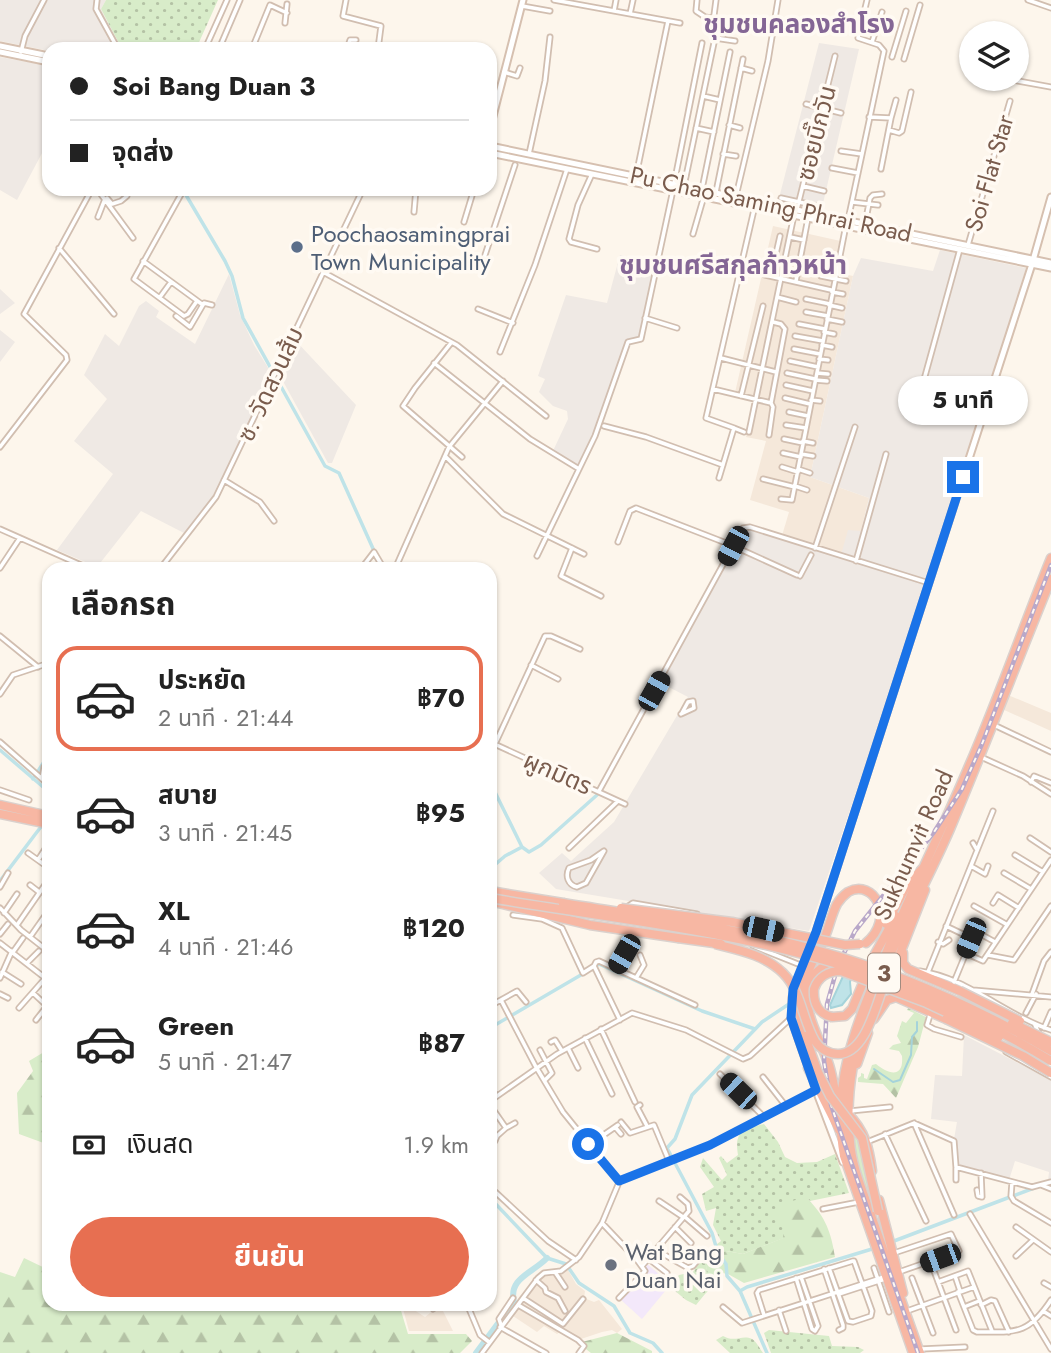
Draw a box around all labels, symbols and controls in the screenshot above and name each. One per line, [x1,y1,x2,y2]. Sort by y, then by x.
district label: ชุมชนคลองสำโรง [703,5,895,43]
map controls [959,21,1029,91]
button: layers [959,21,1029,91]
text: Soi Bang Duan 3 [112,67,315,105]
street label: ซอยบิ๊กวัน [787,82,845,184]
street label: Soi Flat Star [956,110,1023,236]
text: จุดส่ง [112,133,174,171]
street label: Pu Chao Saming Phrai Road [627,157,915,251]
place label: Poochaosamingprai Town Municipality [311,216,511,279]
marker: Poochaosamingprai Town Municipality [289,239,305,255]
district label: ชุมชนศรีสกุลก้าวหน้า [619,246,847,284]
street label: ซ. วัดสวนส้ม [228,321,312,447]
callout: 5 นาที [898,376,1028,424]
text: 5 นาที [932,383,994,417]
route end [947,461,979,493]
car [714,523,753,569]
text: เลือกรถ [70,581,175,627]
text: ประหยัด [158,661,246,699]
icon: car [74,667,137,730]
car [635,668,674,714]
text: ฿70 [417,679,465,717]
text: 2 นาที · 21:44 [158,701,293,735]
street label: ผูกมิตร [518,742,598,804]
street label: Sukhumvit Road [864,764,962,926]
text: สบาย [158,776,218,814]
icon: car [74,782,137,845]
text: ฿95 [416,794,465,832]
text: 3 นาที · 21:45 [158,816,292,850]
text: XL [158,892,190,930]
icon: car [74,897,137,960]
text: ฿120 [402,909,465,947]
car [741,914,786,944]
car [954,915,989,961]
text: 4 นาที · 21:46 [158,930,293,964]
car [605,931,644,977]
road number: 3 [868,954,900,992]
text: Green [158,1007,234,1045]
icon: car [74,1012,137,1075]
text: ฿87 [418,1024,465,1062]
text: 5 นาที · 21:47 [158,1045,292,1079]
car [716,1069,761,1113]
text: เงินสด [126,1125,193,1163]
icon: cash [70,1126,108,1164]
text: 1.9 km [404,1128,469,1162]
route start [572,1128,604,1160]
button: ยืนยัน [70,1217,469,1297]
place label: Wat Bang Duan Nai [625,1234,722,1297]
car [917,1241,964,1275]
marker: Wat Bang Duan Nai [603,1257,619,1273]

